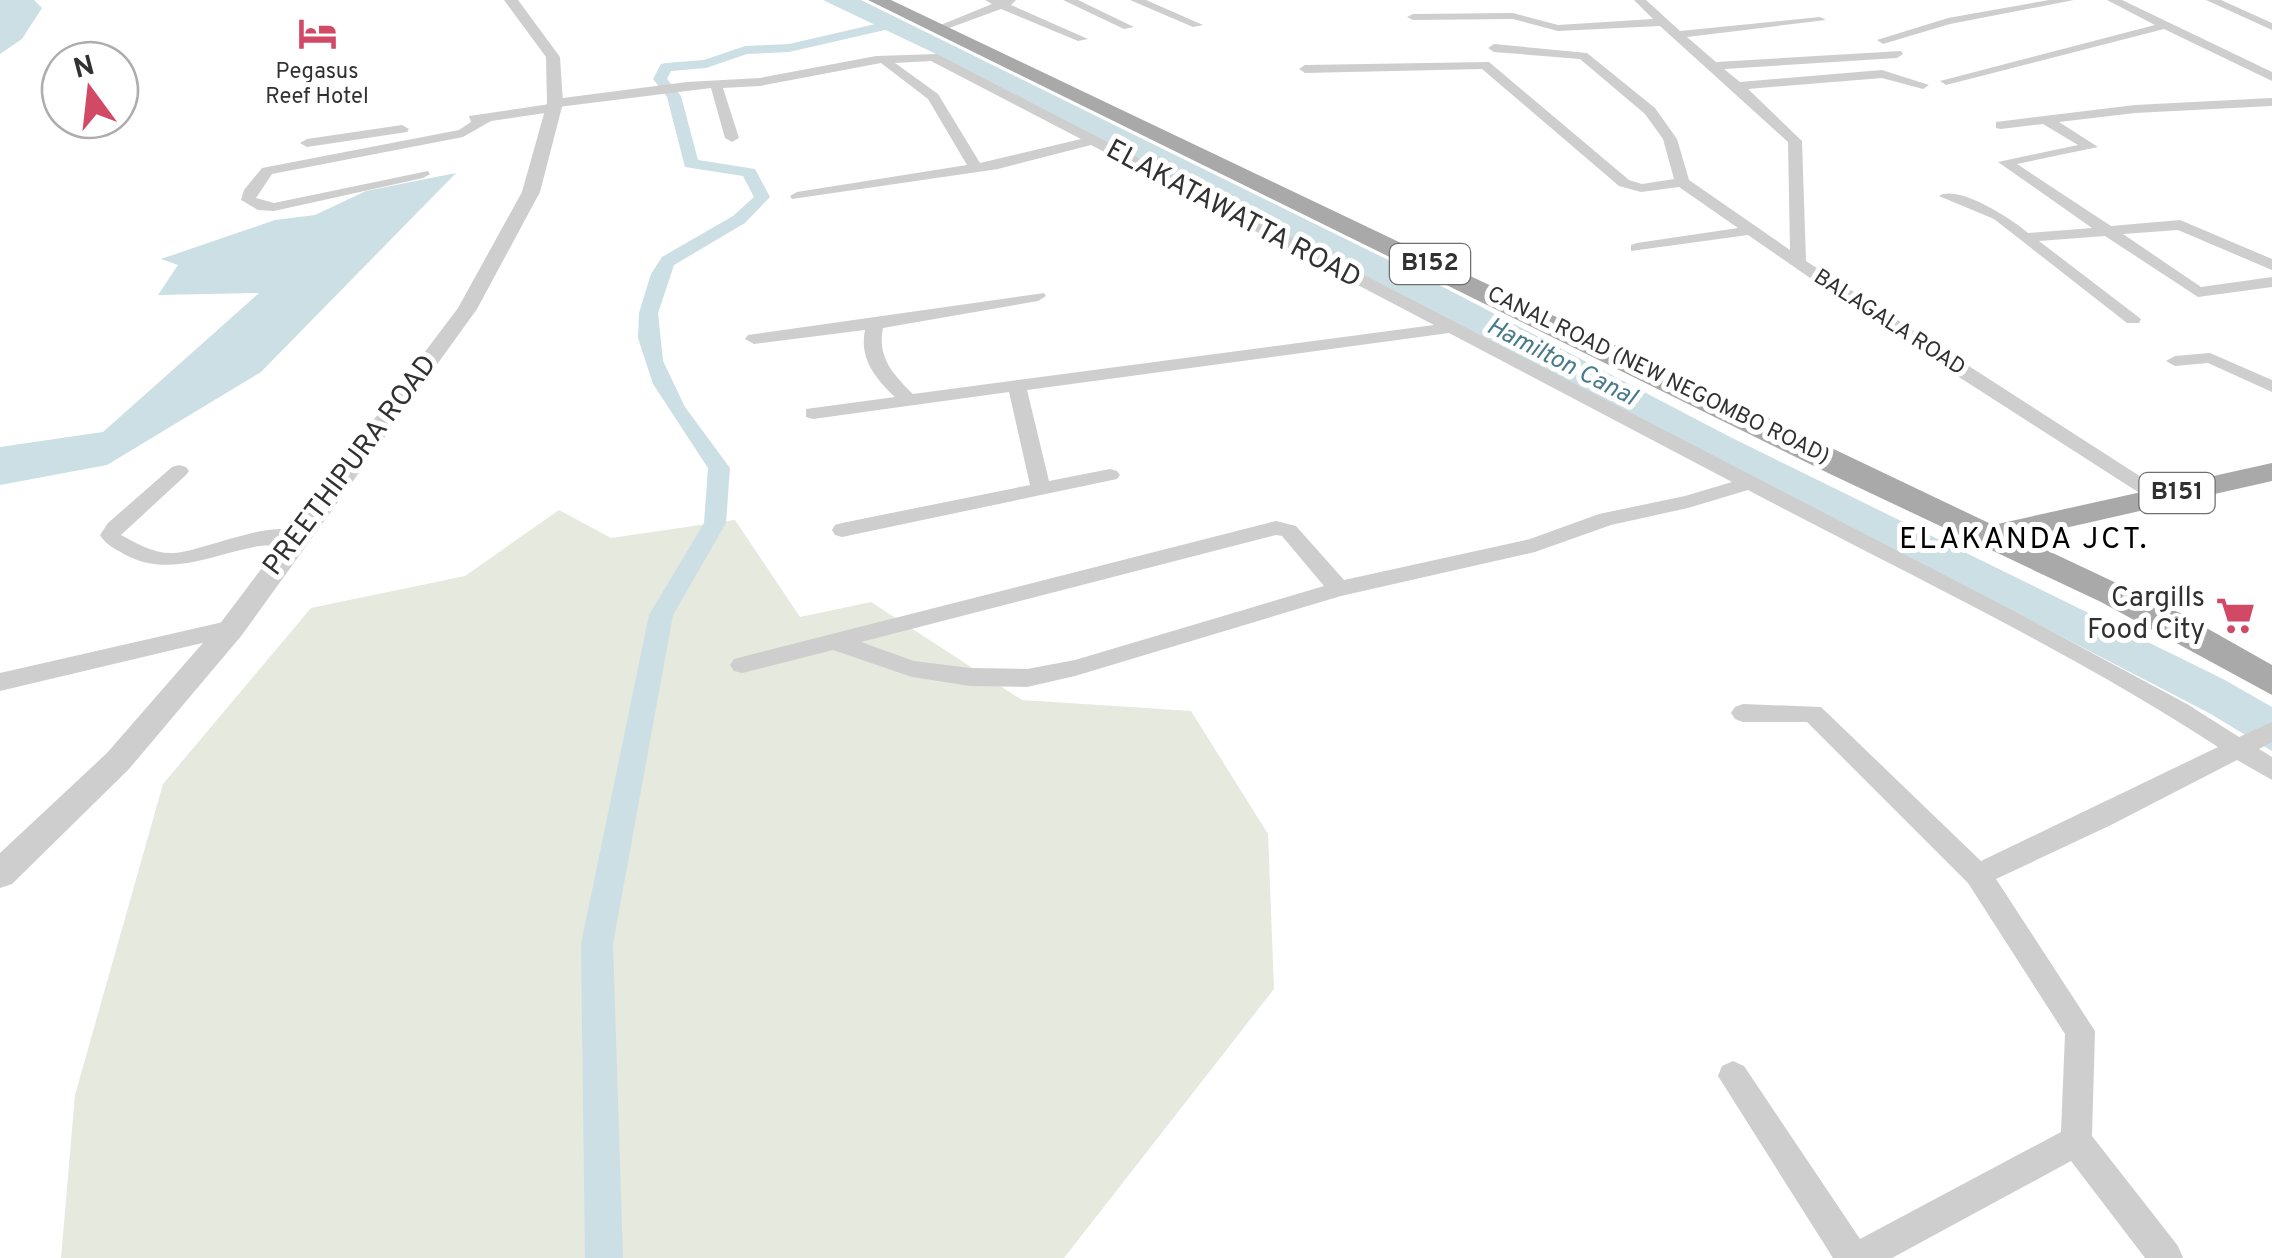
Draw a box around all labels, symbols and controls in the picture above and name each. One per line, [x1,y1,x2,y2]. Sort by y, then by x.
hotel icon: Pegasus Reef Hotel [296,12,338,54]
north arrow [40,40,140,140]
text: N [70,49,99,89]
place label: Pegasus Reef Hotel [265,59,369,111]
street label: ELAKATAWATTA ROAD [1099,133,1367,297]
road number: B152 [1390,244,1470,284]
street label: BALAGALA ROAD [1808,264,1970,382]
street label: CANAL ROAD (NEW NEGOMBO ROAD) [1482,281,1834,471]
water label: Hamilton Canal [1481,311,1643,415]
street label: PREETHIPURA ROAD [256,348,446,584]
road number: B151 [2140,473,2214,513]
district label: ELAKANDA JCT. [1899,522,2149,559]
place label: Cargills Food City [2087,581,2205,649]
supermarket icon: Cargills Food City [2214,594,2256,636]

